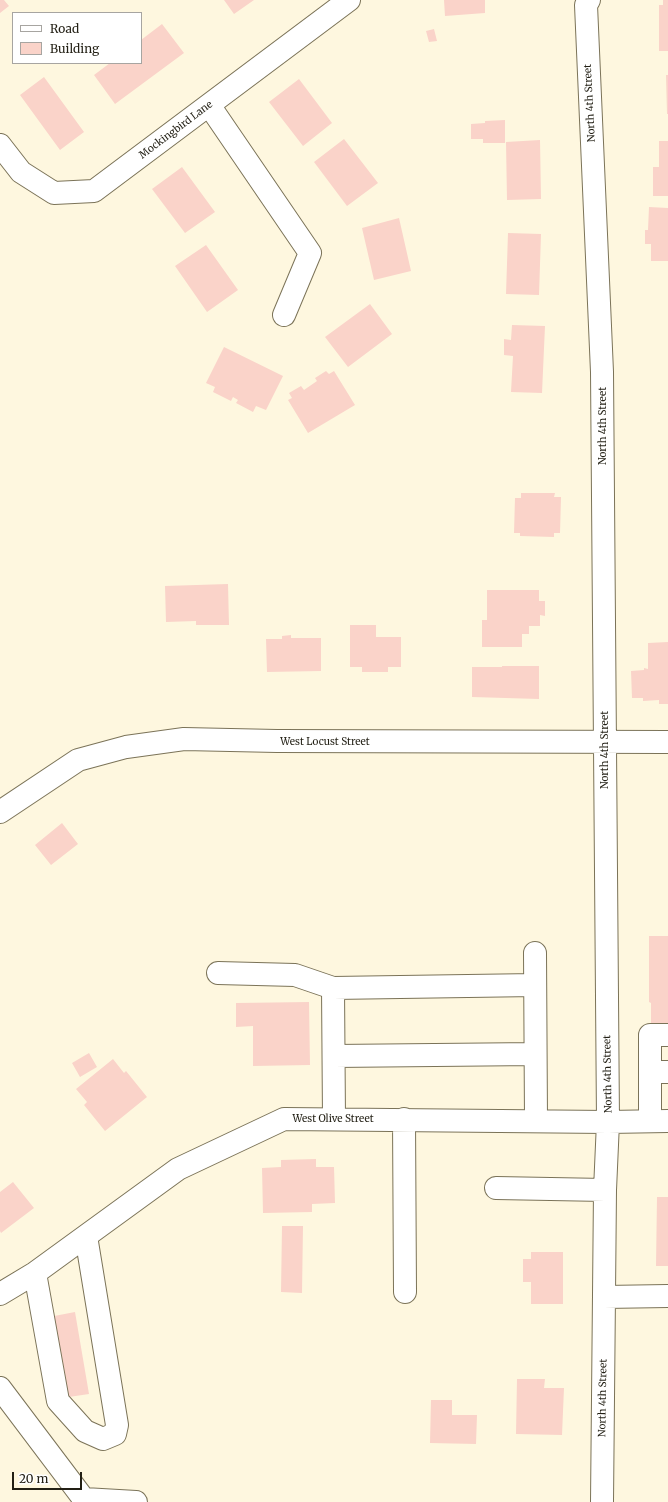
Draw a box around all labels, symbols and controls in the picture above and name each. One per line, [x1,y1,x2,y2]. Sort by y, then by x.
legend [12,12,142,64]
text: Road [50,21,79,36]
text: Building [50,41,99,56]
street label: North 4th Street [582,64,598,142]
street label: Mockingbird Lane [137,99,215,161]
street label: North 4th Street [597,387,609,465]
street label: North 4th Street [599,711,611,789]
street label: West Locust Street [280,736,370,748]
street label: North 4th Street [601,1035,615,1113]
street label: West Olive Street [292,1113,374,1125]
street label: North 4th Street [596,1359,610,1437]
scale bar [14,1464,84,1490]
text: 20 m [19,1471,48,1486]

